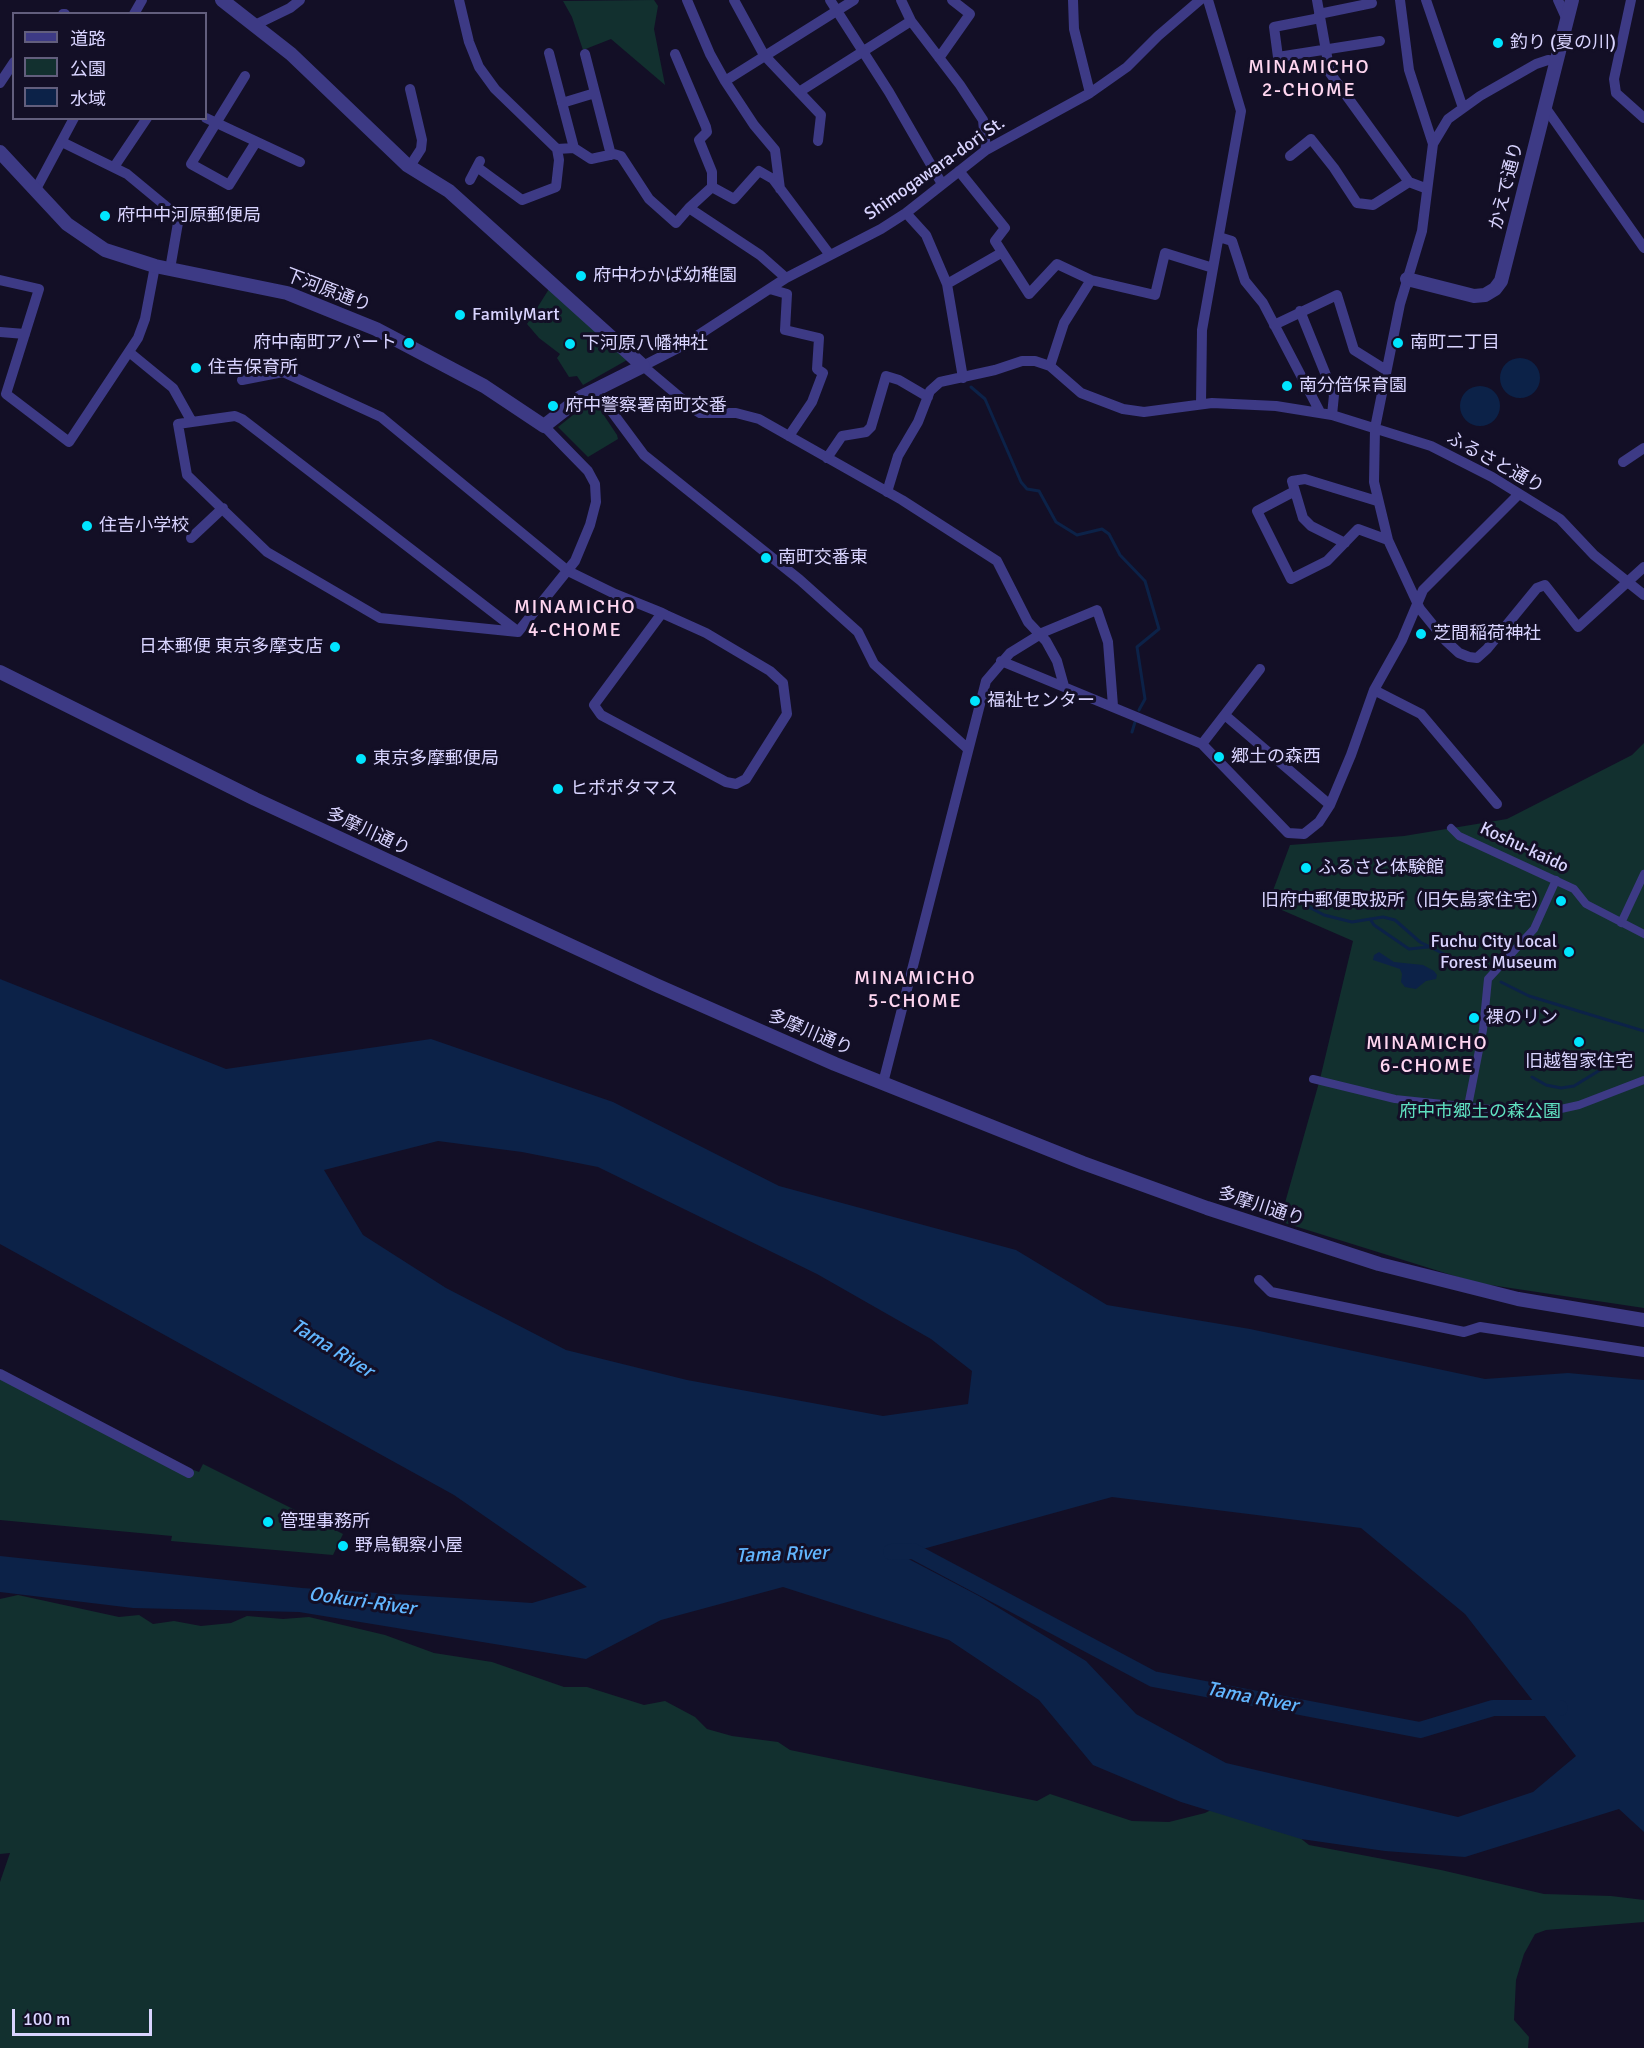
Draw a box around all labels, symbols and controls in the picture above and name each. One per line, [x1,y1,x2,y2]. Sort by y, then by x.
legend [12,12,207,120]
text: 道路 [70,28,106,50]
place label: 釣り (夏の川) [1510,32,1616,54]
marker: 釣り (夏の川) [1491,36,1505,50]
district label: MINAMICHO 2-CHOME [1248,56,1370,103]
text: 公園 [70,58,106,80]
text: 水域 [70,88,106,110]
street label: Shimogawara-dori St. [861,112,1009,226]
street label: かえで通り [1486,140,1528,232]
place label: 府中中河原郵便局 [117,205,261,227]
marker: 府中中河原郵便局 [98,209,112,223]
street label: 下河原通り [282,265,374,317]
place label: 府中わかば幼稚園 [593,265,737,287]
marker: 府中わかば幼稚園 [574,269,588,283]
place label: FamilyMart [472,304,560,326]
marker: FamilyMart [453,308,467,322]
place label: 府中南町アパート [253,332,397,354]
place label: 南町二丁目 [1410,332,1500,354]
place label: 下河原八幡神社 [582,333,708,355]
marker: 府中南町アパート [402,336,416,350]
marker: 南町二丁目 [1391,336,1405,350]
marker: 下河原八幡神社 [563,337,577,351]
place label: 住吉保育所 [208,357,298,379]
marker: 住吉保育所 [189,361,203,375]
place label: 南分倍保育園 [1299,375,1407,397]
marker: 南分倍保育園 [1280,379,1294,393]
place label: 府中警察署南町交番 [565,395,727,417]
marker: 府中警察署南町交番 [546,399,560,413]
street label: ふるさと通り [1443,427,1547,499]
place label: 住吉小学校 [99,515,189,537]
marker: 住吉小学校 [80,519,94,533]
place label: 南町交番東 [778,547,868,569]
marker: 南町交番東 [759,551,773,565]
district label: MINAMICHO 4-CHOME [514,596,636,643]
place label: 芝間稲荷神社 [1433,623,1541,645]
marker: 芝間稲荷神社 [1414,627,1428,641]
place label: 日本郵便 東京多摩支店 [139,636,323,658]
marker: 日本郵便 東京多摩支店 [328,640,342,654]
place label: 福祉センター [987,690,1095,712]
marker: 福祉センター [968,694,982,708]
place label: 郷土の森西 [1231,746,1321,768]
place label: 東京多摩郵便局 [373,748,499,770]
marker: 郷土の森西 [1212,750,1226,764]
marker: 東京多摩郵便局 [354,752,368,766]
place label: ヒポポタマス [570,778,678,800]
marker: ヒポポタマス [551,782,565,796]
street label: 多摩川通り [323,803,413,861]
street label: Koshu-kaido [1476,818,1572,878]
place label: ふるさと体験館 [1318,857,1444,879]
marker: ふるさと体験館 [1299,861,1313,875]
place label: 旧府中郵便取扱所（旧矢島家住宅） [1261,890,1549,912]
marker: 旧府中郵便取扱所（旧矢島家住宅） [1554,894,1568,908]
place label: Fuchu City Local Forest Museum [1431,931,1557,974]
marker: Fuchu City Local Forest Museum [1562,945,1576,959]
district label: MINAMICHO 5-CHOME [854,967,976,1014]
street label: 多摩川通り [764,1005,856,1061]
place label: 裸のリン [1486,1007,1558,1029]
marker: 裸のリン [1467,1011,1481,1025]
district label: MINAMICHO 6-CHOME [1366,1032,1488,1079]
marker: 旧越智家住宅 [1572,1035,1586,1049]
place label: 旧越智家住宅 [1525,1051,1633,1073]
park label: 府中市郷土の森公園 [1399,1101,1561,1123]
street label: 多摩川通り [1215,1183,1307,1231]
water label: Tama River [286,1314,378,1384]
place label: 管理事務所 [280,1511,370,1533]
marker: 管理事務所 [261,1515,275,1529]
place label: 野鳥観察小屋 [355,1535,463,1557]
marker: 野鳥観察小屋 [336,1539,350,1553]
water label: Tama River [735,1541,829,1569]
water label: Ookuri-River [307,1583,417,1621]
water label: Tama River [1204,1677,1300,1719]
scale bar [15,1997,154,2035]
text: 100 m [23,2008,70,2030]

